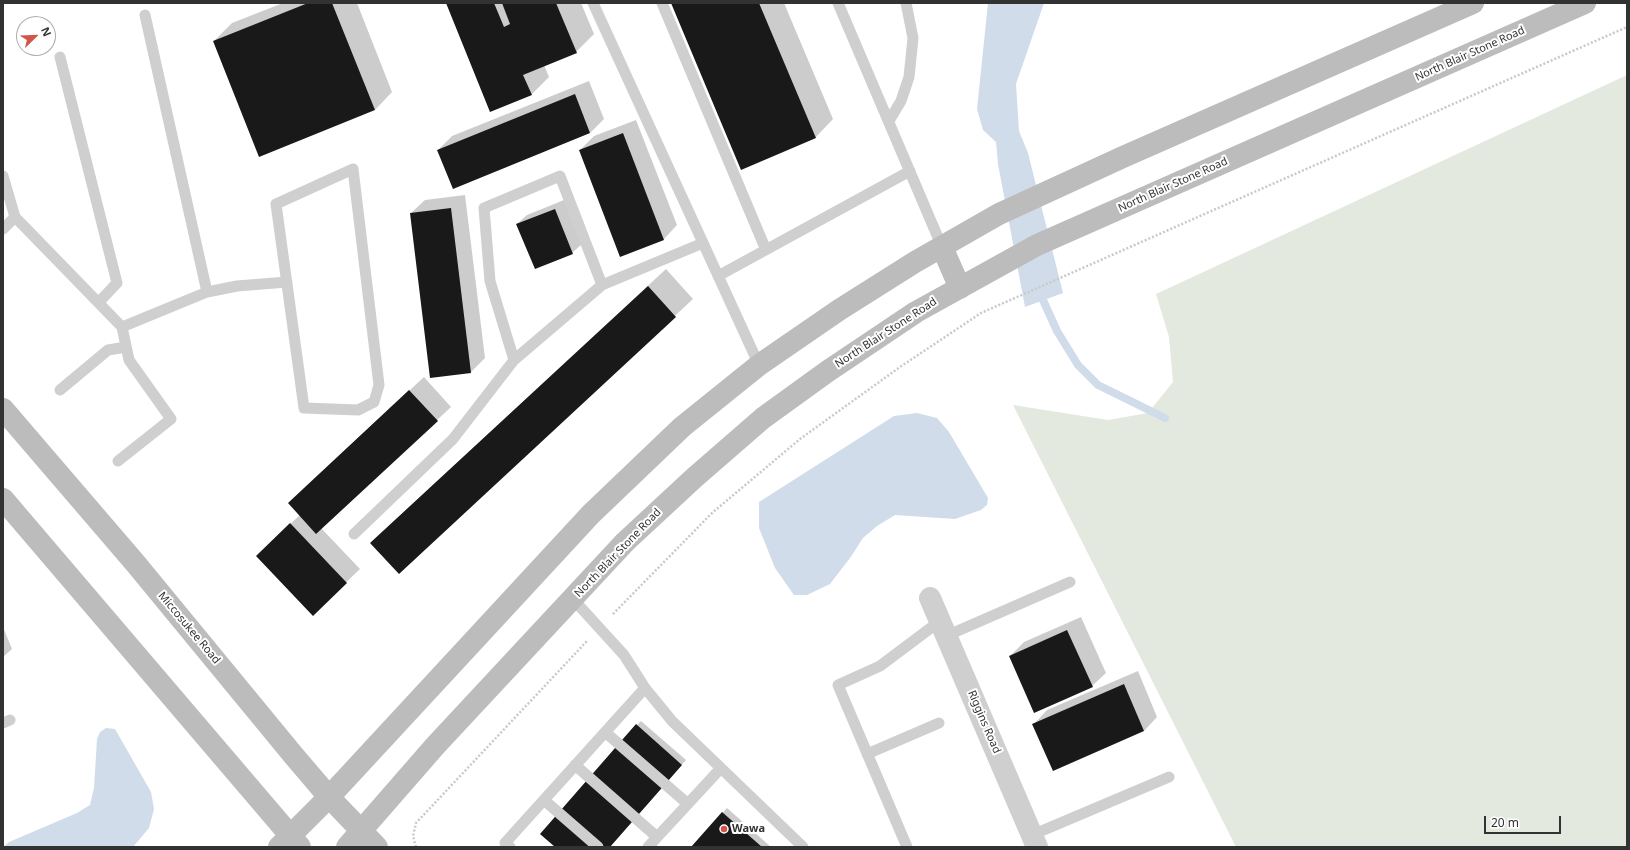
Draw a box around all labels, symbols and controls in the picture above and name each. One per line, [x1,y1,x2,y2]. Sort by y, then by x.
north arrow [16,16,56,56]
text: N [38,24,55,39]
street label: North Blair Stone Road [1413,24,1527,84]
street label: North Blair Stone Road [1116,155,1230,215]
street label: North Blair Stone Road [833,295,939,371]
street label: North Blair Stone Road [572,506,664,600]
street label: Miccosukee Road [155,589,223,667]
street label: Riggins Road [965,688,1003,756]
scale bar [1486,808,1563,834]
text: 20 m [1491,814,1519,831]
place label: Wawa [732,822,765,836]
marker: Wawa [719,824,729,834]

